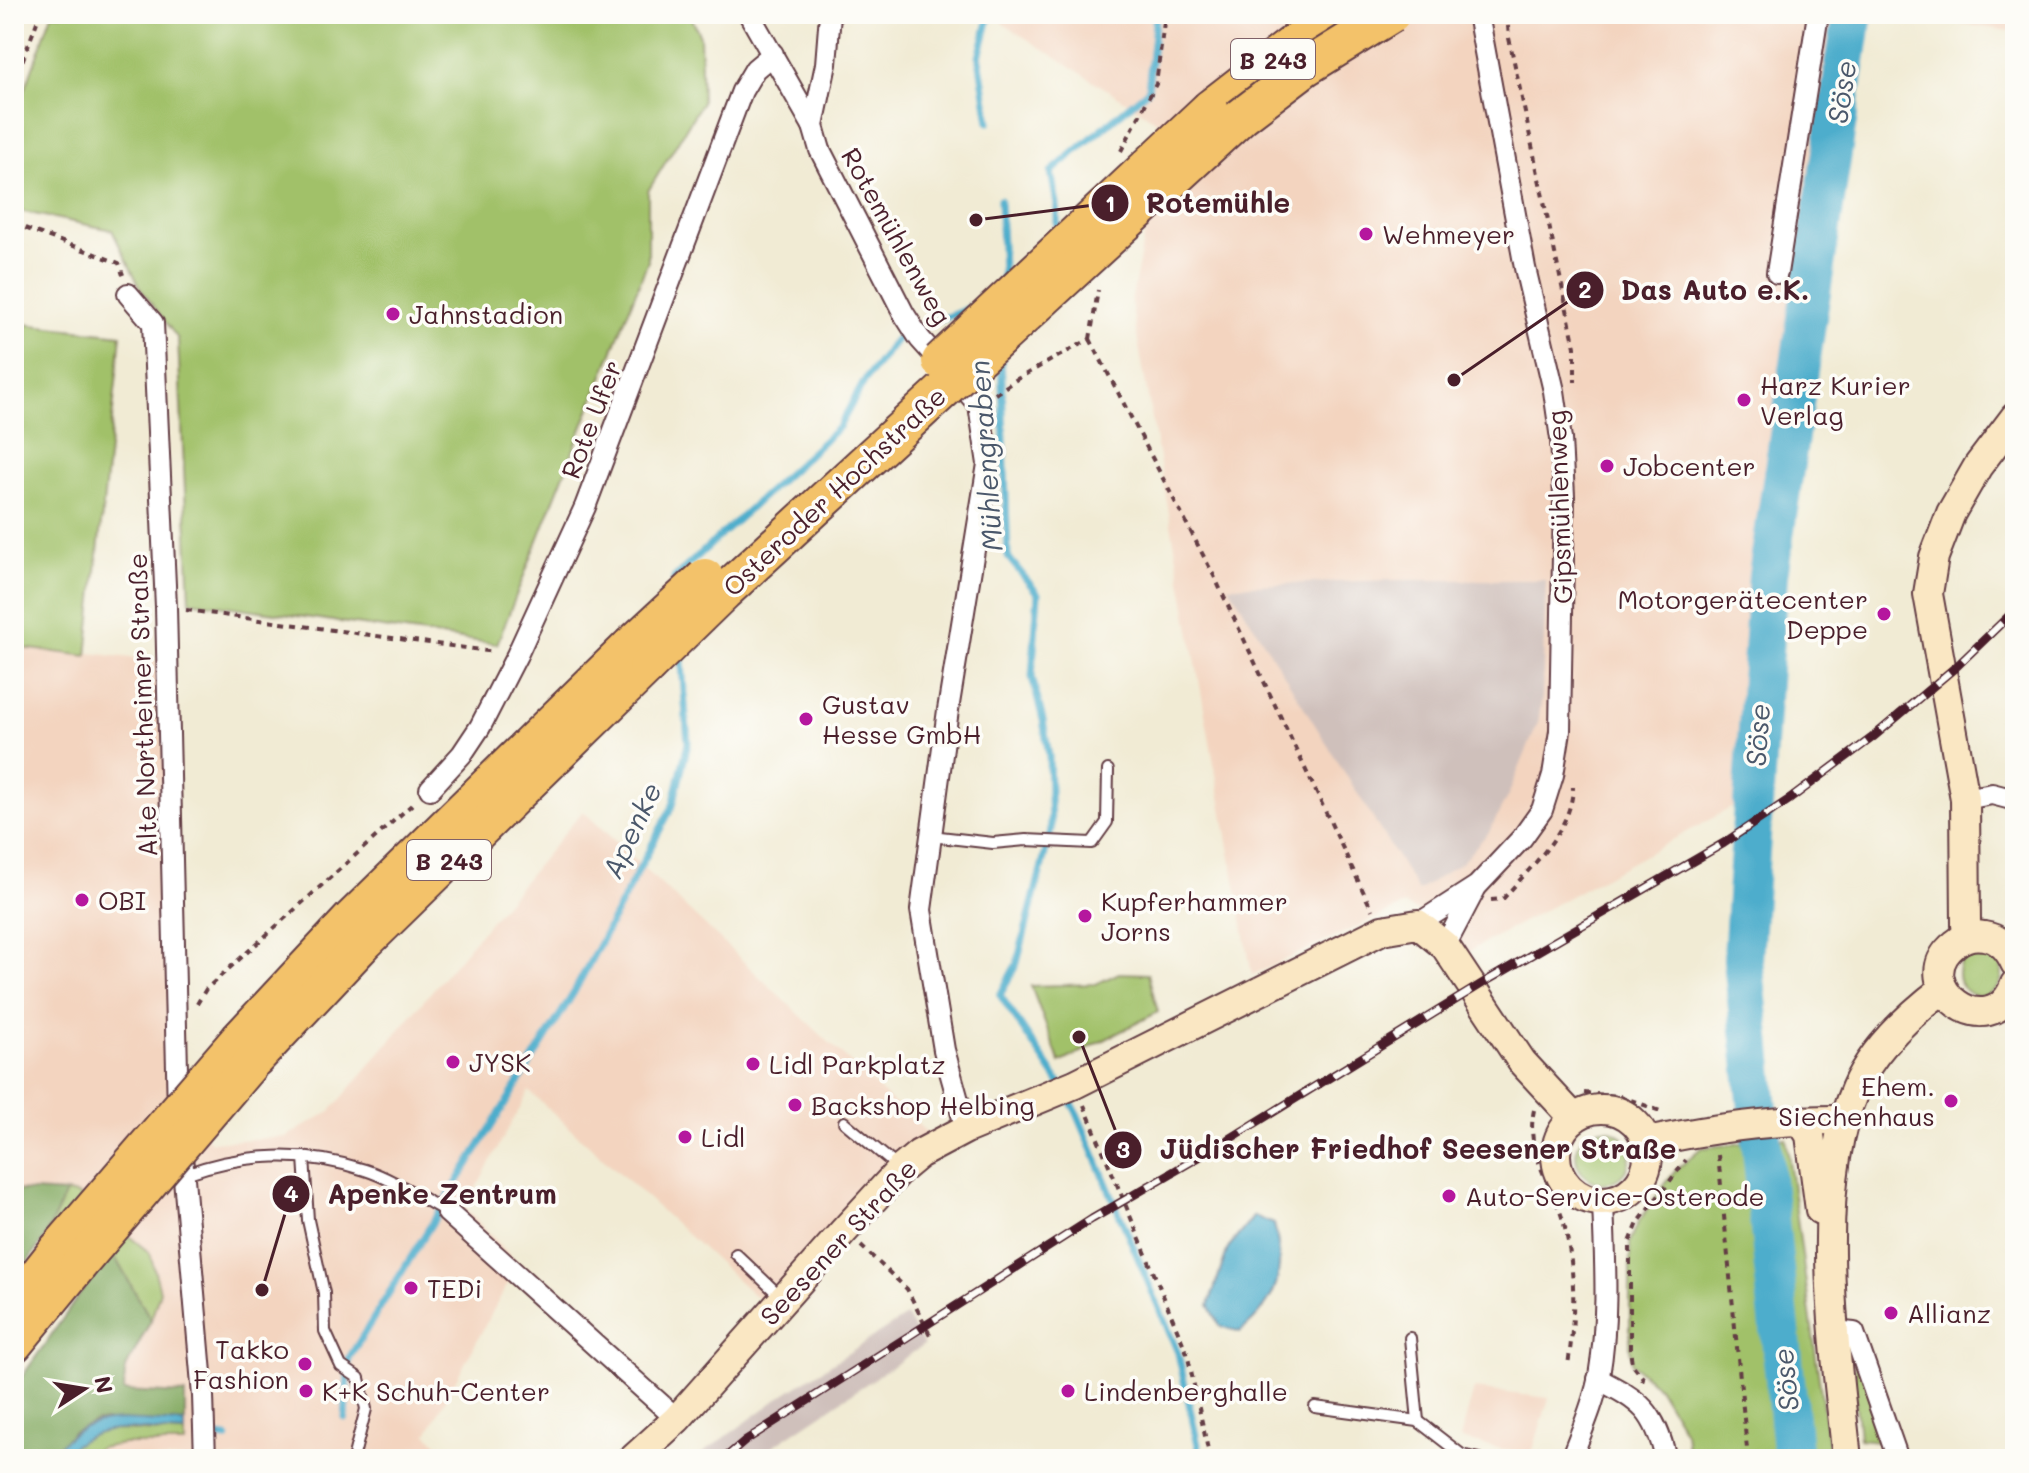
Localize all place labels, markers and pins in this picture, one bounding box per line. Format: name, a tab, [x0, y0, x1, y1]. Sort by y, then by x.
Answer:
callout: Rotemühle	[1090, 177, 1307, 229]
place label: Wehmeyer	[1382, 217, 1515, 251]
marker: Wehmeyer	[1357, 225, 1375, 243]
callout: Das Auto e.K.	[1565, 264, 1826, 316]
place label: Jahnstadion	[409, 297, 563, 331]
marker: Jahnstadion	[384, 305, 402, 323]
place label: Harz Kurier Verlag	[1760, 368, 1911, 432]
marker: Harz Kurier Verlag	[1735, 391, 1753, 409]
place label: Jobcenter	[1623, 449, 1756, 483]
marker: Jobcenter	[1598, 457, 1616, 475]
place label: Motorgerätecenter Deppe	[1618, 582, 1868, 646]
marker: Motorgerätecenter Deppe	[1875, 605, 1893, 623]
place label: Gustav Hesse GmbH	[822, 687, 981, 751]
marker: Gustav Hesse GmbH	[797, 710, 815, 728]
place label: OBI	[98, 883, 146, 917]
place label: Kupferhammer Jorns	[1101, 884, 1288, 948]
marker: OBI	[73, 891, 91, 909]
marker: Kupferhammer Jorns	[1076, 907, 1094, 925]
place label: JYSK	[469, 1045, 531, 1079]
place label: Lidl Parkplatz	[769, 1047, 946, 1081]
marker: JYSK	[444, 1053, 462, 1071]
marker: Lidl Parkplatz	[744, 1055, 762, 1073]
place label: Ehem. Siechenhaus	[1778, 1069, 1935, 1133]
place label: Backshop Helbing	[811, 1088, 1035, 1122]
marker: Ehem. Siechenhaus	[1942, 1092, 1960, 1110]
marker: Backshop Helbing	[786, 1096, 804, 1114]
place label: Lidl	[701, 1120, 746, 1154]
callout: Jüdischer Friedhof Seesener Straße	[1103, 1124, 1692, 1176]
marker: Lidl	[676, 1128, 694, 1146]
callout: Apenke Zentrum	[271, 1168, 573, 1220]
place label: Auto-Service-Osterode	[1465, 1179, 1765, 1213]
marker: Auto-Service-Osterode	[1440, 1187, 1458, 1205]
place label: TEDi	[427, 1271, 482, 1305]
marker: TEDi	[402, 1279, 420, 1297]
place label: Allianz	[1907, 1296, 1991, 1330]
marker: Allianz	[1882, 1304, 1900, 1322]
place label: Takko Fashion	[193, 1332, 289, 1396]
marker: Takko Fashion	[296, 1355, 314, 1373]
place label: K+K Schuh-Center	[322, 1374, 550, 1408]
place label: Lindenberghalle	[1084, 1374, 1288, 1408]
marker: K+K Schuh-Center	[297, 1382, 315, 1400]
marker: Lindenberghalle	[1059, 1382, 1077, 1400]

